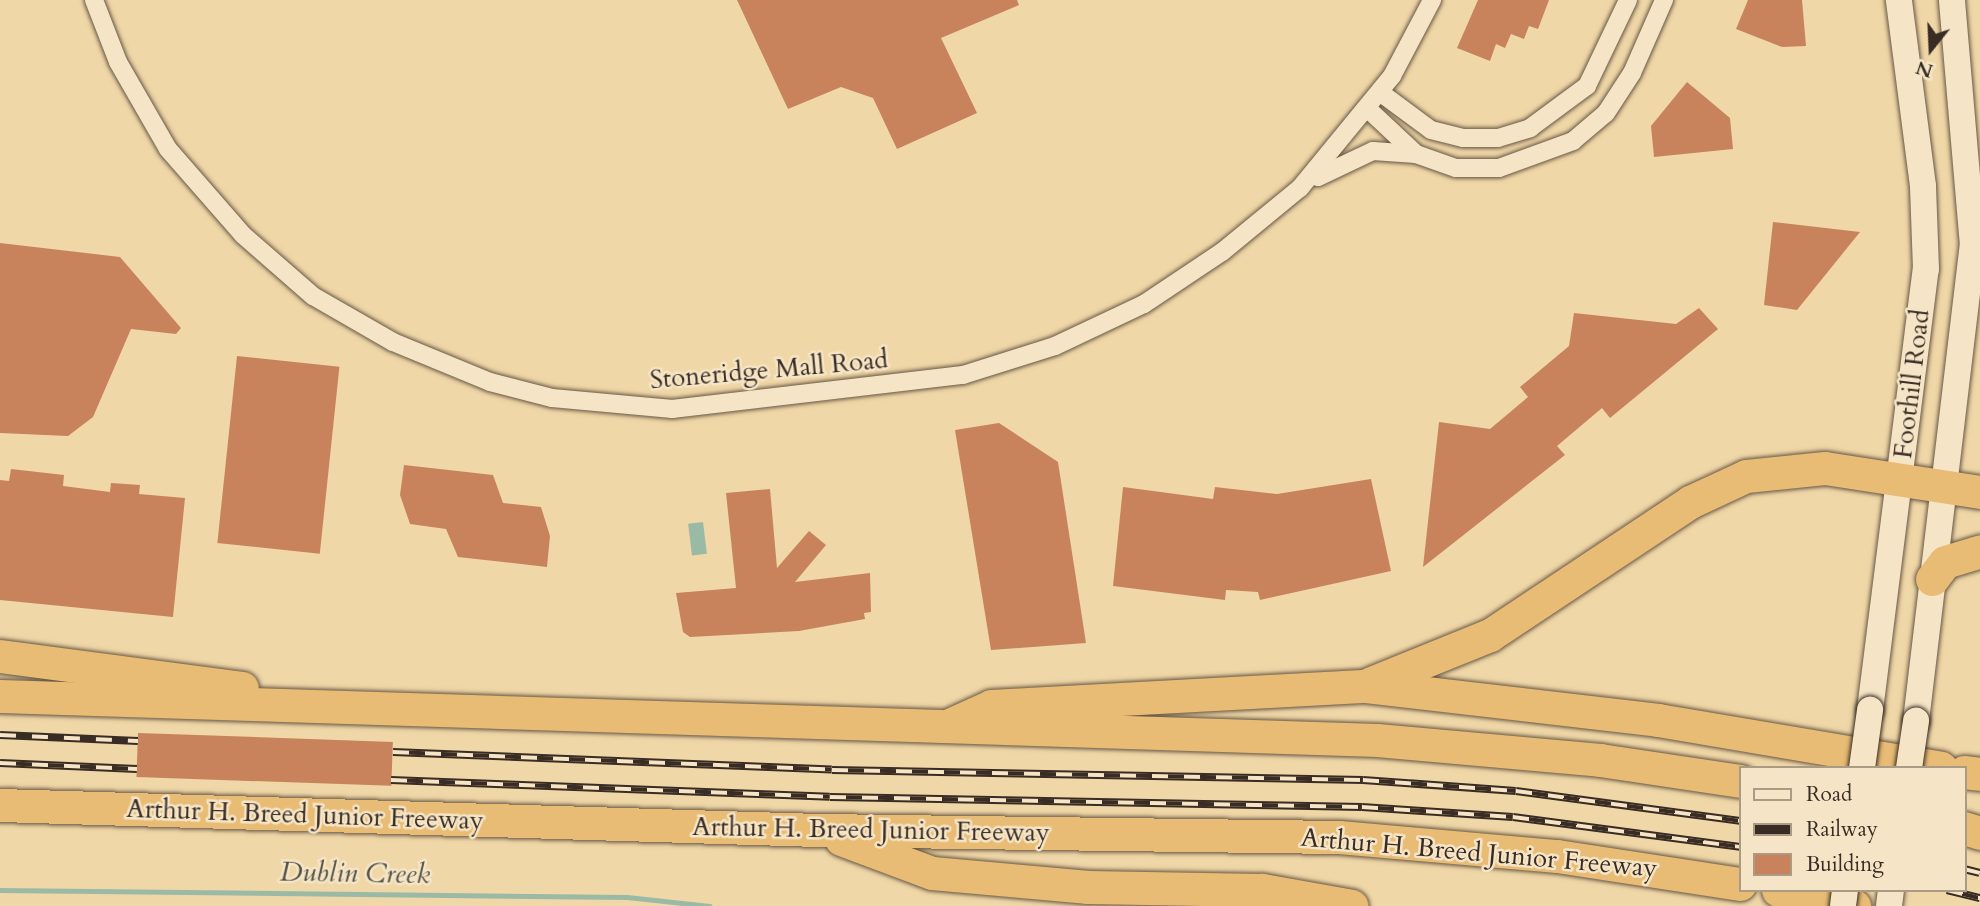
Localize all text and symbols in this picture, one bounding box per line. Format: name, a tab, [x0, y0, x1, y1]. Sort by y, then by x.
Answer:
north arrow	[1896, 14, 1966, 84]
text: N	[1913, 54, 1936, 84]
street label: Foothill Road	[1887, 308, 1937, 460]
street label: Stoneridge Mall Road	[649, 344, 889, 396]
legend	[1738, 766, 1966, 892]
text: Road	[1806, 780, 1852, 809]
street label: Arthur H. Breed Junior Freeway	[126, 793, 484, 837]
street label: Arthur H. Breed Junior Freeway	[692, 811, 1050, 849]
text: Railway	[1806, 815, 1878, 844]
street label: Arthur H. Breed Junior Freeway	[1300, 822, 1658, 884]
text: Building	[1806, 850, 1884, 879]
water label: Dublin Creek	[280, 855, 430, 891]

